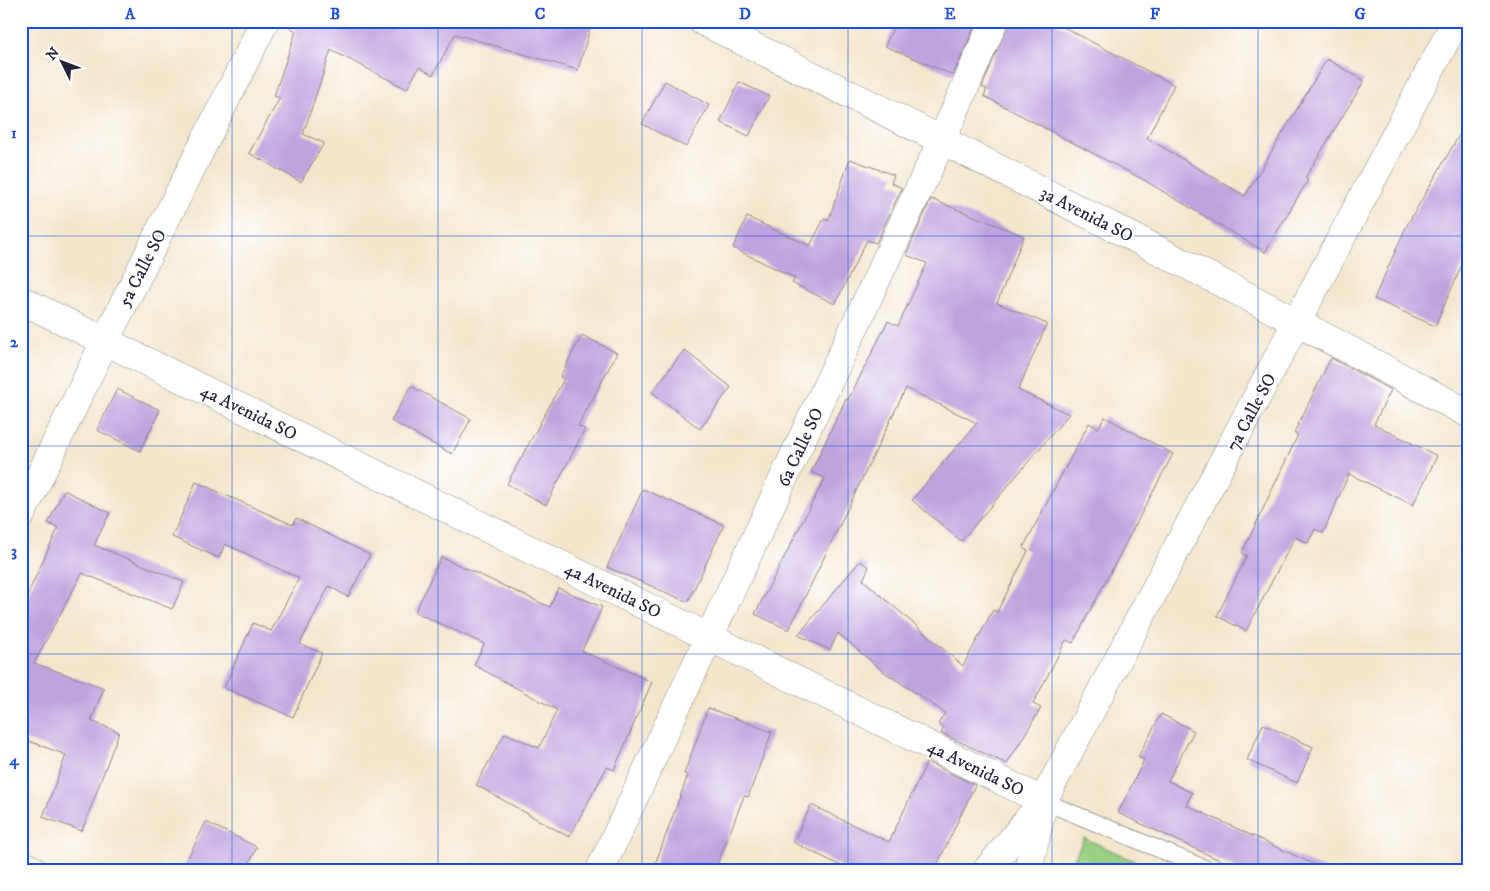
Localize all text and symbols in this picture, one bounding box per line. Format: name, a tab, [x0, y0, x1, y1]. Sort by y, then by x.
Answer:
text: A	[124, 4, 136, 24]
text: B	[330, 4, 340, 24]
text: C	[535, 4, 545, 24]
text: D	[739, 4, 751, 24]
text: E	[944, 4, 956, 24]
text: F	[1150, 4, 1160, 24]
text: G	[1354, 4, 1366, 24]
north arrow	[38, 38, 88, 88]
text: N	[43, 43, 64, 64]
text: 1	[11, 123, 17, 143]
street label: 3a Avenida SO	[1036, 182, 1137, 248]
street label: 5a Calle SO	[114, 226, 172, 311]
text: 2	[10, 332, 19, 352]
street label: 7a Calle SO	[1222, 370, 1282, 455]
street label: 4a Avenida SO	[197, 380, 301, 446]
street label: 6a Calle SO	[773, 404, 829, 490]
text: 3	[11, 541, 17, 561]
street label: 4a Avenida SO	[561, 558, 665, 624]
street label: 4a Avenida SO	[924, 736, 1028, 802]
text: 4	[8, 750, 19, 770]

